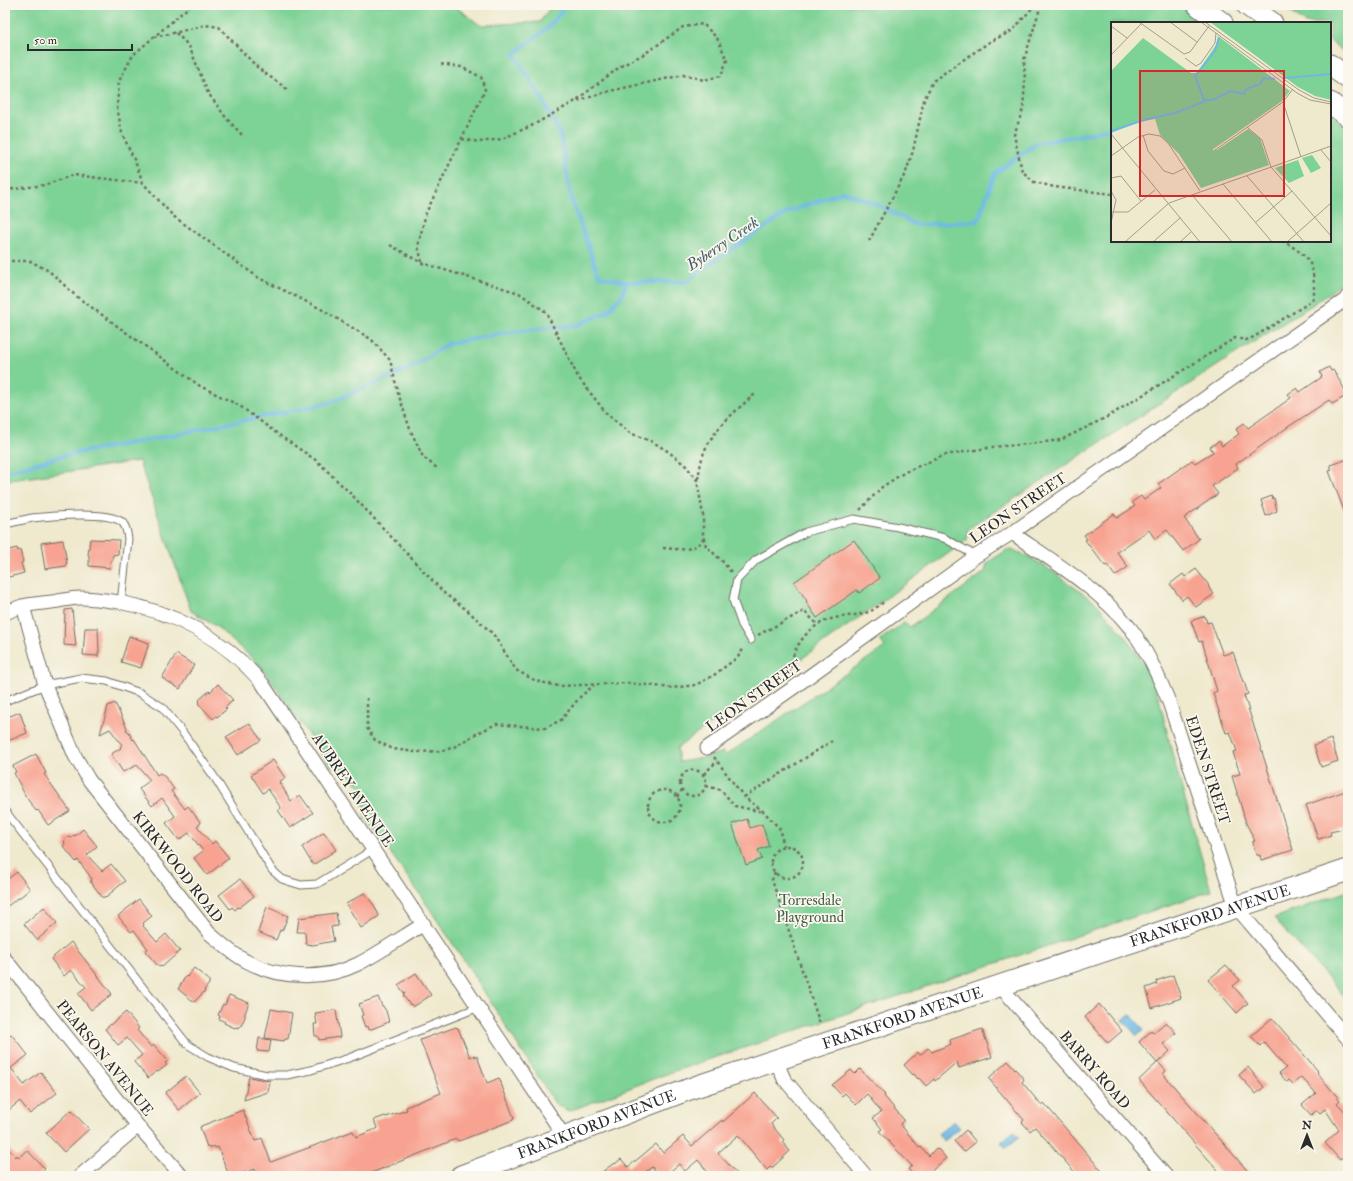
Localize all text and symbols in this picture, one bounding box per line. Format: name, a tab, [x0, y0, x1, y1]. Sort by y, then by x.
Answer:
inset map	[1111, 22, 1331, 242]
scale bar	[28, 26, 132, 52]
text: 50 m	[34, 33, 58, 48]
water label: Byberry Creek	[682, 212, 763, 276]
street label: LEON STREET	[966, 469, 1071, 548]
street label: LEON STREET	[702, 656, 806, 737]
street label: EDEN STREET	[1181, 713, 1234, 827]
street label: AUBREY AVENUE	[307, 729, 398, 851]
street label: KIRKWOOD ROAD	[128, 808, 227, 927]
street label: FRANKFORD AVENUE	[1127, 881, 1293, 952]
park label: Torresdale Playground	[776, 891, 845, 927]
street label: FRANKFORD AVENUE	[820, 983, 986, 1054]
street label: PEARSON AVENUE	[52, 997, 157, 1120]
street label: BARRY ROAD	[1055, 1027, 1134, 1114]
street label: FRANKFORD AVENUE	[515, 1086, 679, 1164]
north arrow	[1287, 1115, 1327, 1155]
text: N	[1301, 1119, 1313, 1132]

